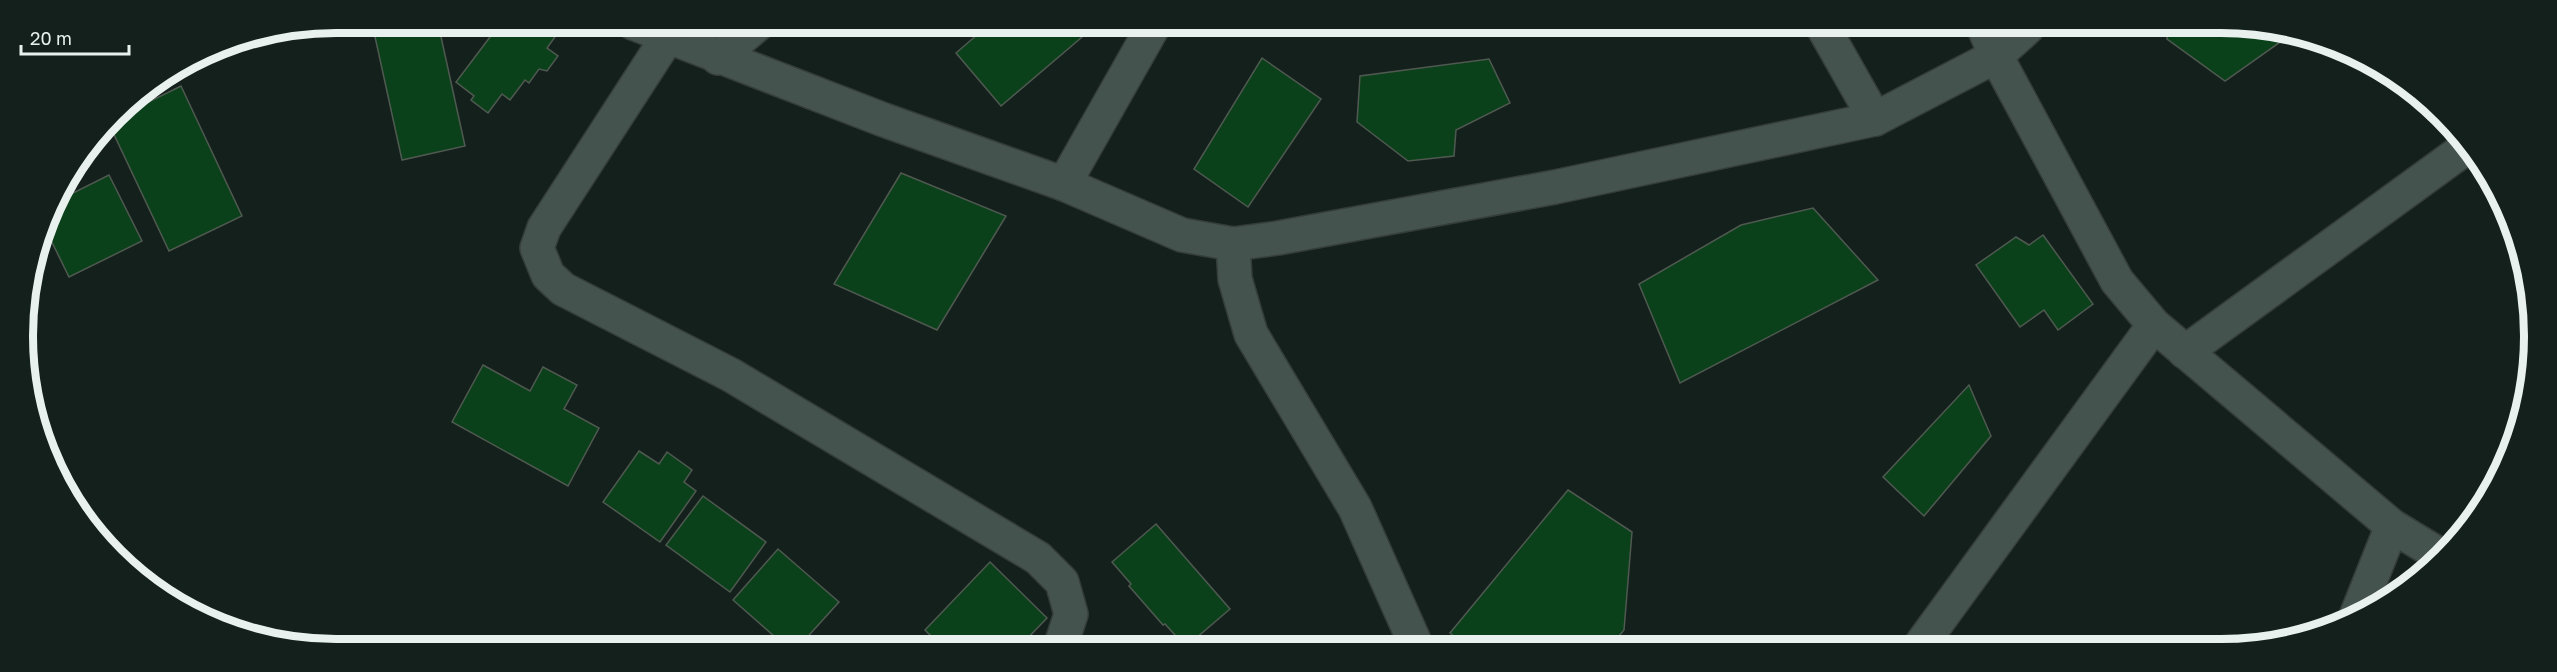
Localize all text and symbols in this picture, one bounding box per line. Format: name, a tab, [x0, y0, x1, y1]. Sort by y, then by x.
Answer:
scale bar	[21, 18, 129, 56]
text: 20 m	[30, 27, 72, 49]

